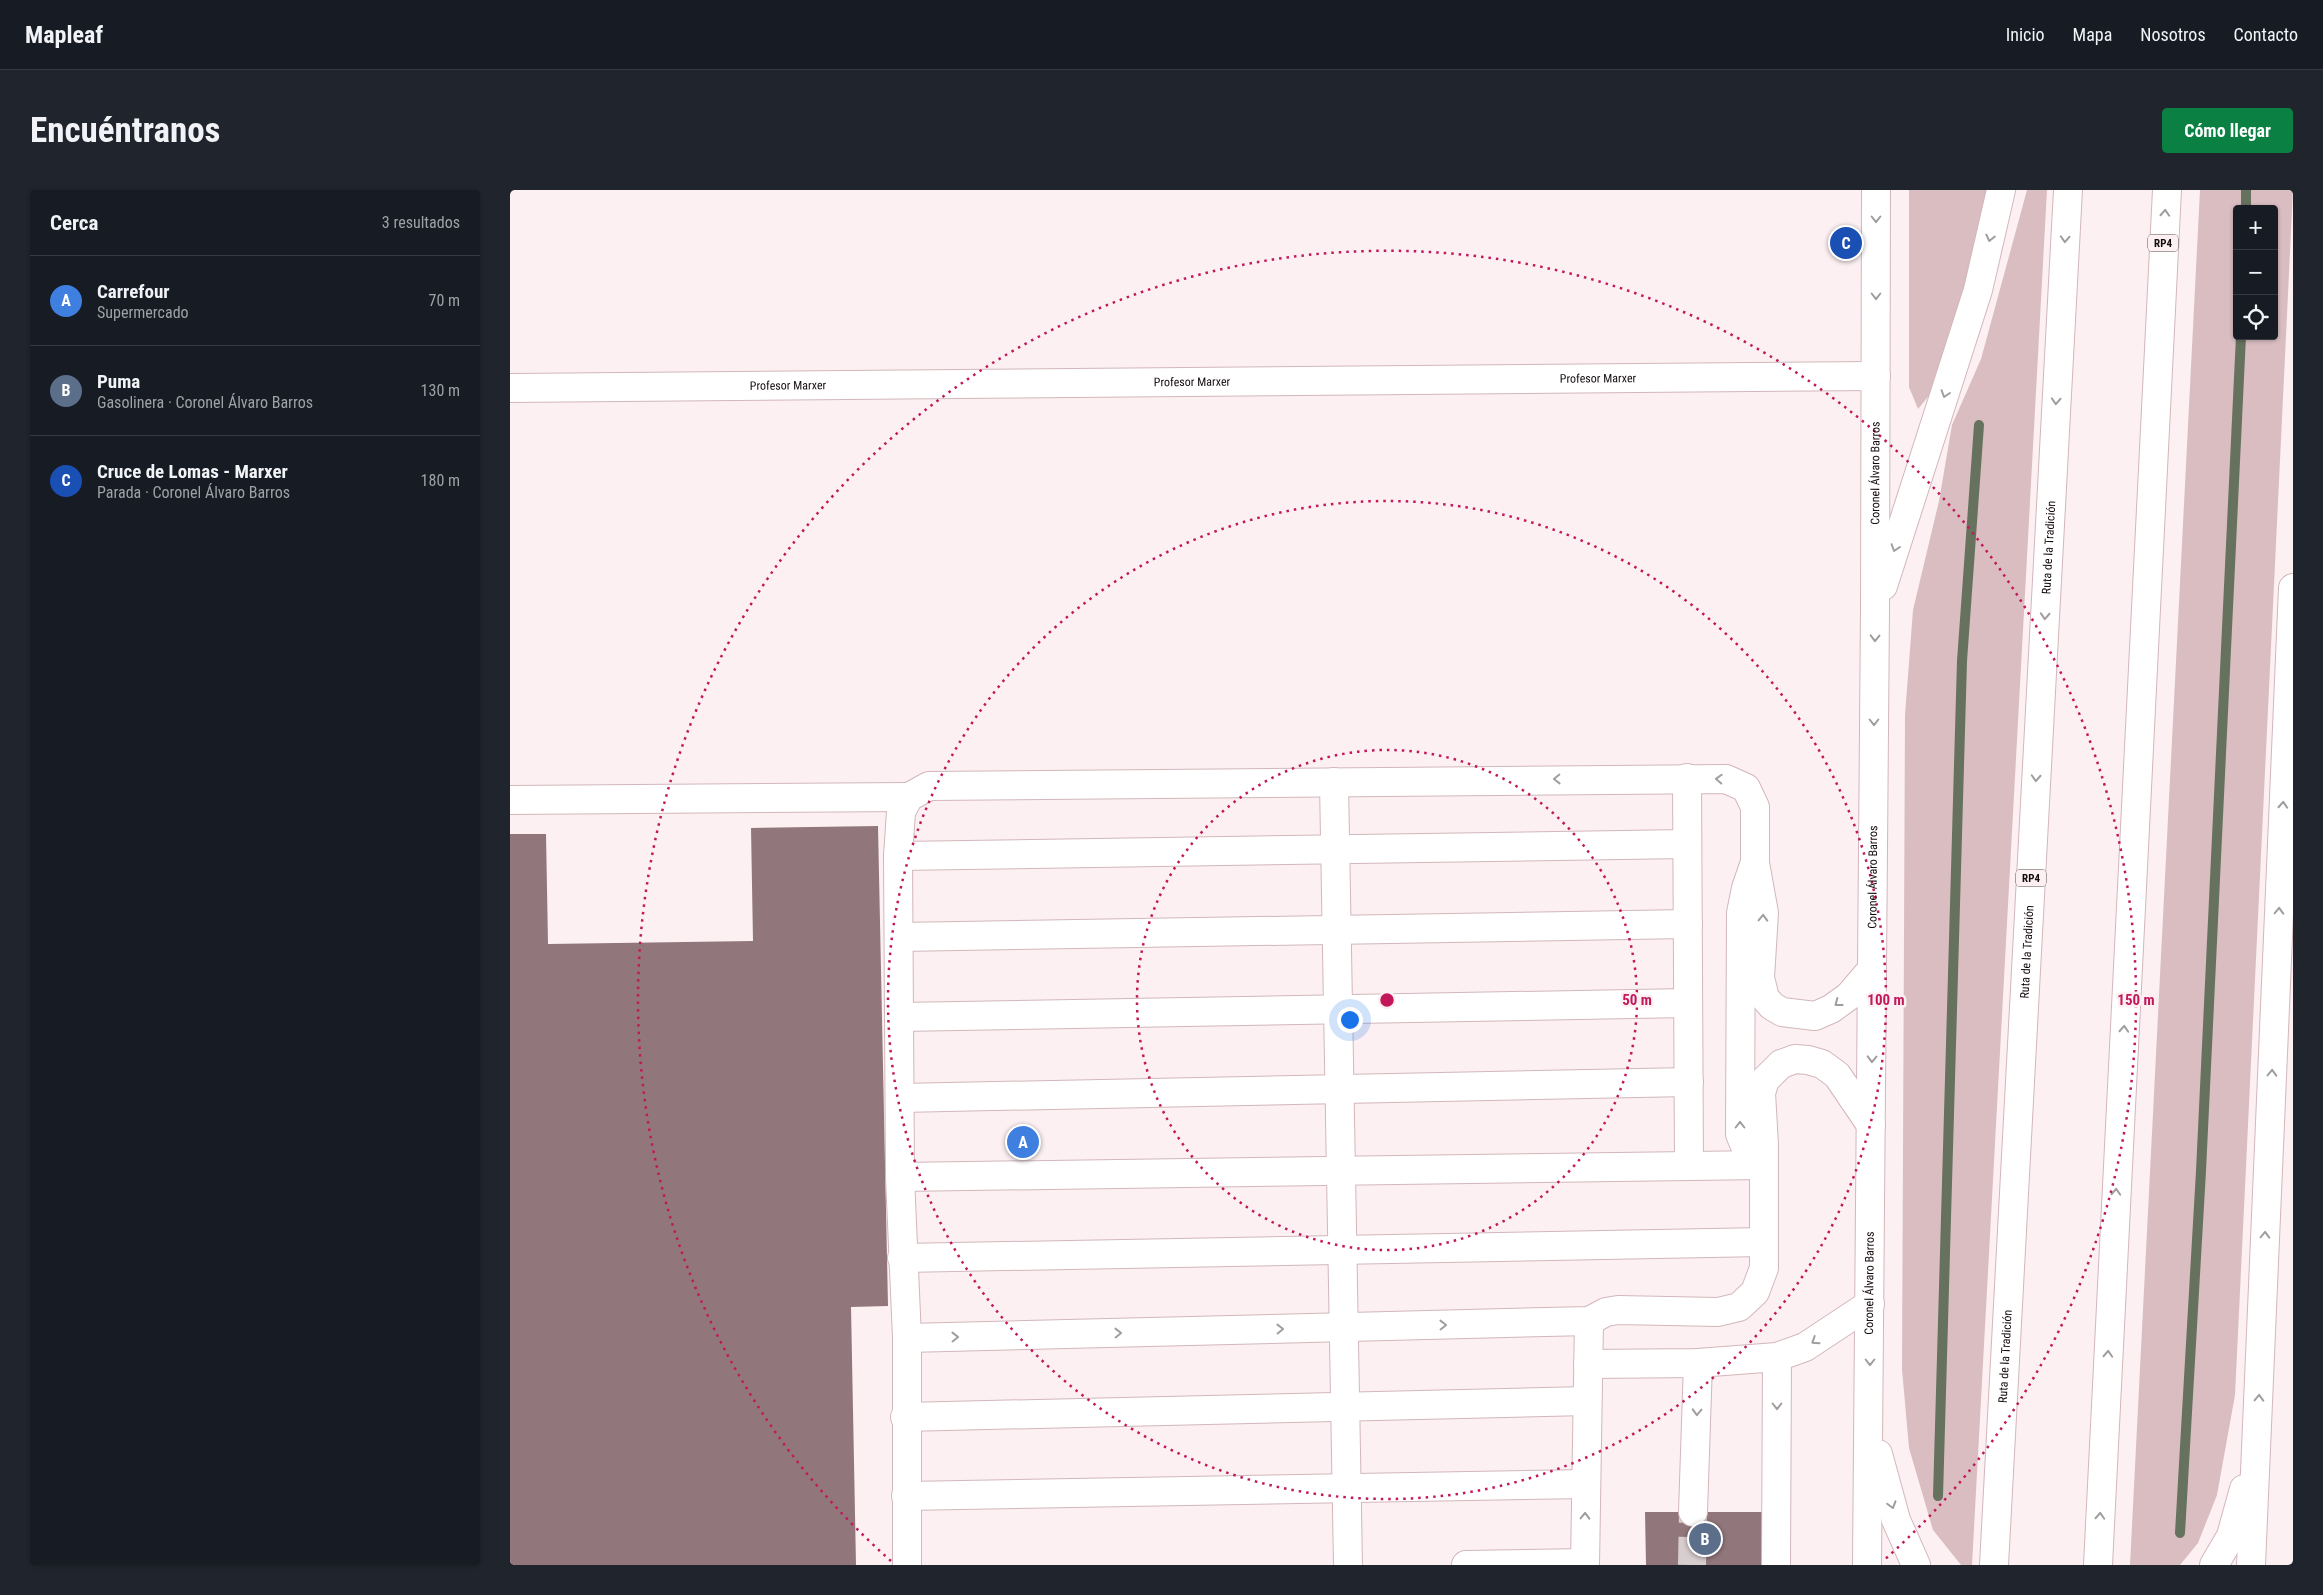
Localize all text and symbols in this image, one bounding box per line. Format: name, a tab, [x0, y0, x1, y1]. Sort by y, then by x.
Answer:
text: Mapleaf	[25, 21, 103, 49]
text: Inicio	[2006, 24, 2045, 45]
text: Mapa	[2073, 24, 2112, 45]
text: Nosotros	[2140, 24, 2206, 45]
text: Contacto	[2234, 24, 2298, 45]
button: Cómo llegar	[2162, 108, 2293, 153]
text: Encuéntranos	[30, 110, 221, 151]
map controls	[2233, 205, 2278, 340]
button: +	[2233, 205, 2278, 250]
one-way arrow	[2160, 209, 2171, 217]
text: Cerca	[50, 211, 98, 235]
text: 3 resultados	[382, 213, 460, 232]
one-way arrow	[1871, 215, 1881, 223]
pin: C	[1830, 224, 1862, 262]
one-way arrow	[1985, 233, 1996, 242]
road number: RP4	[2148, 234, 2178, 252]
one-way arrow	[2059, 235, 2070, 243]
button: −	[2233, 250, 2278, 295]
text: Carrefour	[97, 280, 170, 303]
text: A	[61, 291, 71, 310]
text: 70 m	[428, 291, 460, 310]
one-way arrow	[1871, 292, 1881, 300]
button: locate	[2233, 295, 2278, 340]
text: Supermercado	[97, 303, 189, 322]
text: Puma	[97, 370, 140, 393]
street label: Profesor Marxer	[1560, 371, 1637, 386]
street label: Profesor Marxer	[1154, 375, 1231, 389]
street label: Profesor Marxer	[750, 378, 827, 393]
text: B	[62, 381, 70, 400]
text: 130 m	[421, 381, 460, 400]
one-way arrow	[1941, 389, 1951, 397]
text: Gasolinera · Coronel Álvaro Barros	[97, 393, 313, 412]
one-way arrow	[2051, 397, 2062, 405]
street label: Coronel Álvaro Barros	[1867, 421, 1882, 525]
text: Cruce de Lomas - Marxer	[97, 460, 288, 483]
text: C	[61, 471, 71, 490]
text: 180 m	[421, 471, 460, 490]
text: Parada · Coronel Álvaro Barros	[97, 483, 290, 502]
street label: Ruta de la Tradición	[2039, 500, 2058, 595]
one-way arrow	[1891, 544, 1901, 552]
one-way arrow	[2039, 612, 2050, 620]
one-way arrow	[1870, 634, 1880, 642]
one-way arrow	[1869, 718, 1880, 726]
one-way arrow	[1715, 773, 1723, 784]
one-way arrow	[1553, 774, 1560, 784]
one-way arrow	[2030, 774, 2041, 782]
one-way arrow	[2278, 800, 2289, 808]
street label: Coronel Álvaro Barros	[1865, 825, 1880, 929]
road number: RP4	[2016, 870, 2046, 886]
street label: Ruta de la Tradición	[2017, 905, 2037, 999]
one-way arrow	[2273, 906, 2284, 914]
one-way arrow	[1758, 914, 1769, 922]
centre of rings	[1378, 991, 1396, 1009]
text: 50 m	[1622, 991, 1652, 1009]
text: 100 m	[1867, 991, 1905, 1009]
text: 150 m	[2117, 991, 2155, 1009]
one-way arrow	[1835, 998, 1844, 1006]
your location	[1337, 1007, 1363, 1033]
one-way arrow	[2119, 1025, 2130, 1033]
one-way arrow	[1867, 1056, 1877, 1064]
one-way arrow	[2267, 1069, 2277, 1076]
one-way arrow	[1735, 1121, 1745, 1128]
pin: A	[1007, 1123, 1039, 1161]
one-way arrow	[2111, 1187, 2121, 1195]
street label: Coronel Álvaro Barros	[1861, 1231, 1877, 1335]
one-way arrow	[2260, 1231, 2271, 1239]
street label: Ruta de la Tradición	[1996, 1309, 2015, 1403]
one-way arrow	[1439, 1320, 1447, 1330]
one-way arrow	[1276, 1324, 1284, 1334]
one-way arrow	[1114, 1328, 1122, 1338]
one-way arrow	[952, 1332, 959, 1342]
one-way arrow	[1811, 1335, 1820, 1344]
one-way arrow	[2103, 1350, 2113, 1358]
one-way arrow	[1865, 1358, 1875, 1366]
one-way arrow	[2253, 1394, 2264, 1402]
one-way arrow	[1772, 1402, 1782, 1410]
one-way arrow	[1691, 1408, 1702, 1416]
one-way arrow	[1886, 1500, 1896, 1508]
one-way arrow	[1580, 1512, 1591, 1520]
one-way arrow	[2095, 1512, 2105, 1520]
pin: B	[1689, 1520, 1721, 1558]

